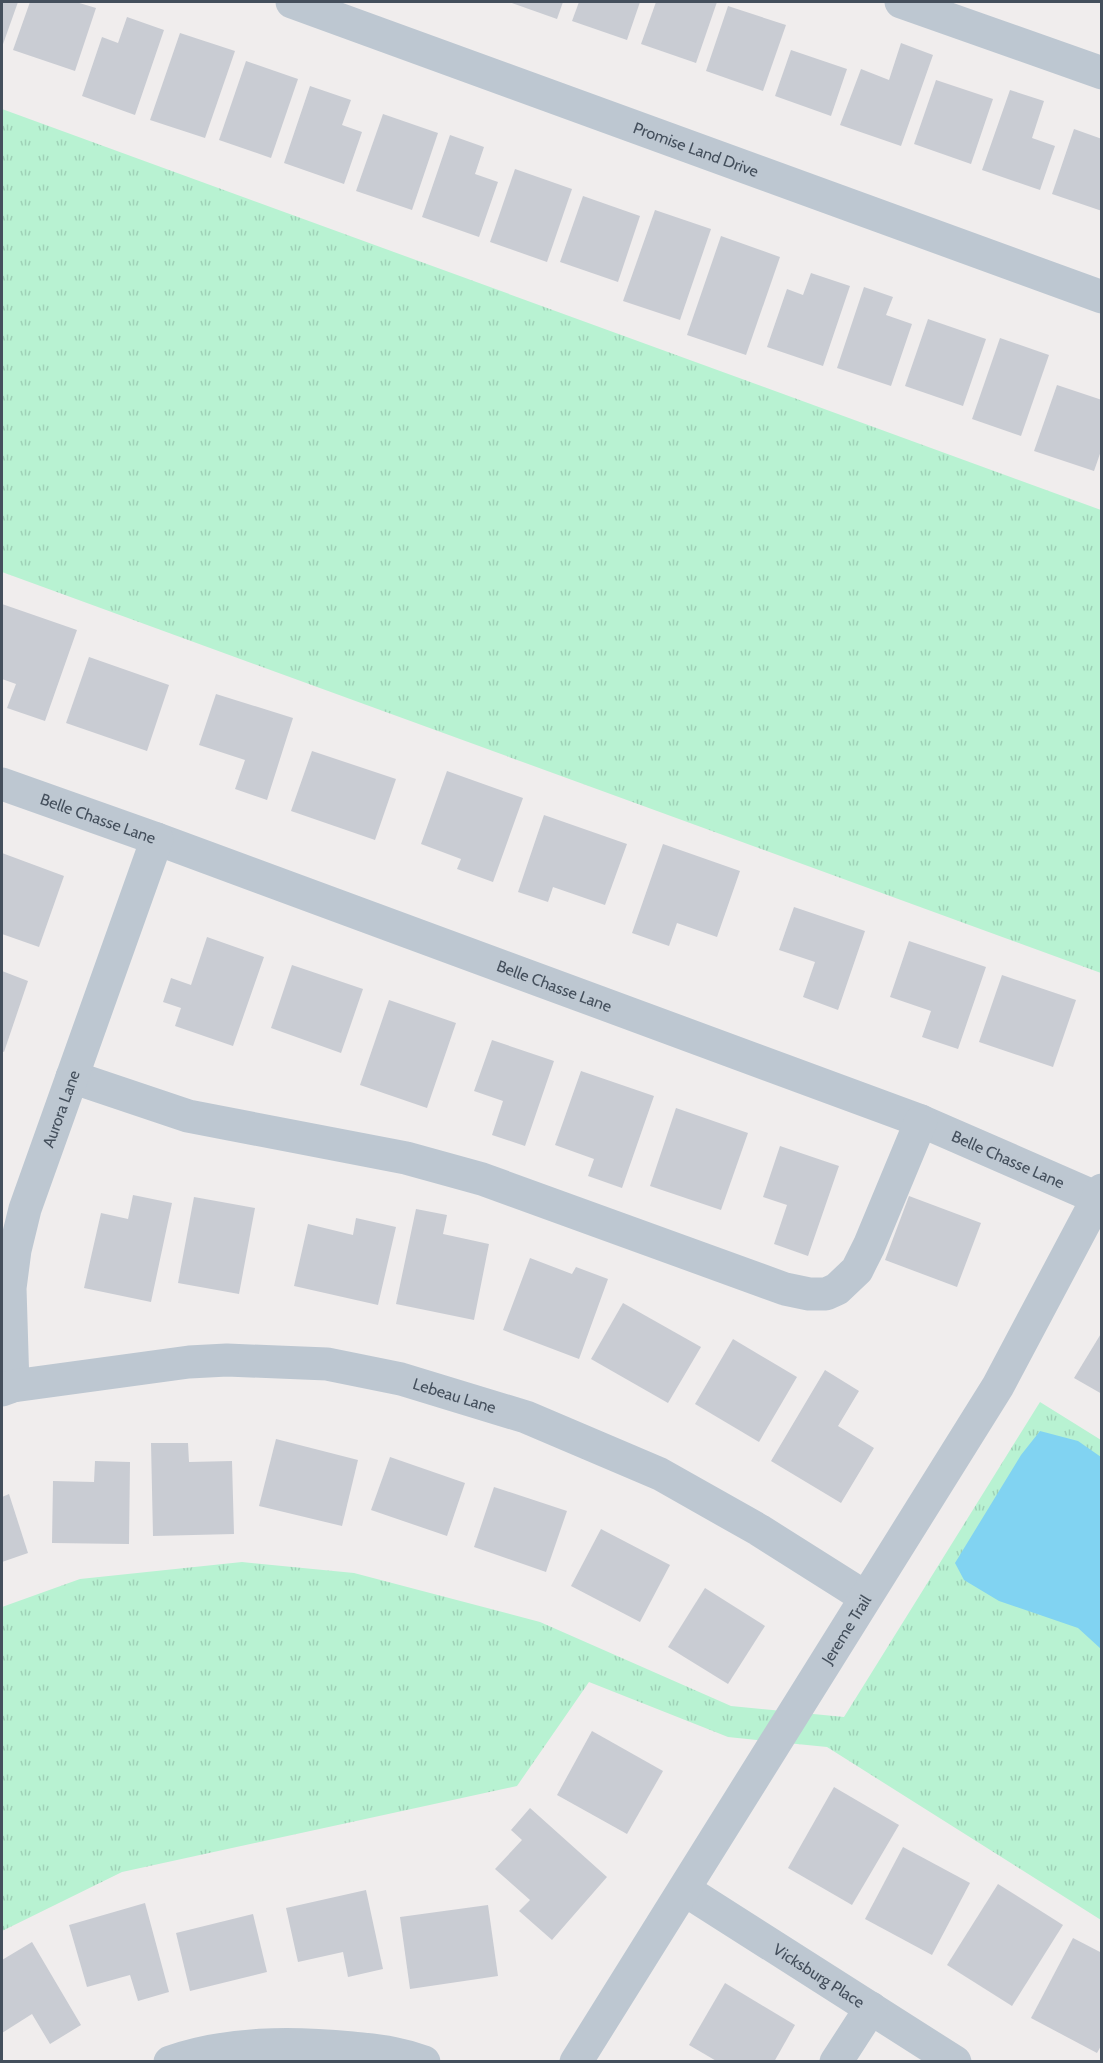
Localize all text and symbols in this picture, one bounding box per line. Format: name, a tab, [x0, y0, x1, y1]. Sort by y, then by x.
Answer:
street label: Promise Land Drive	[631, 118, 761, 181]
street label: Belle Chasse Lane	[38, 789, 158, 848]
street label: Belle Chasse Lane	[494, 956, 614, 1016]
street label: Aurora Lane	[39, 1068, 84, 1150]
street label: Belle Chasse Lane	[949, 1127, 1067, 1192]
street label: Lebeau Lane	[411, 1374, 498, 1417]
street label: Jereme Trail	[817, 1591, 875, 1669]
street label: Vicksburg Place	[770, 1940, 868, 2012]

